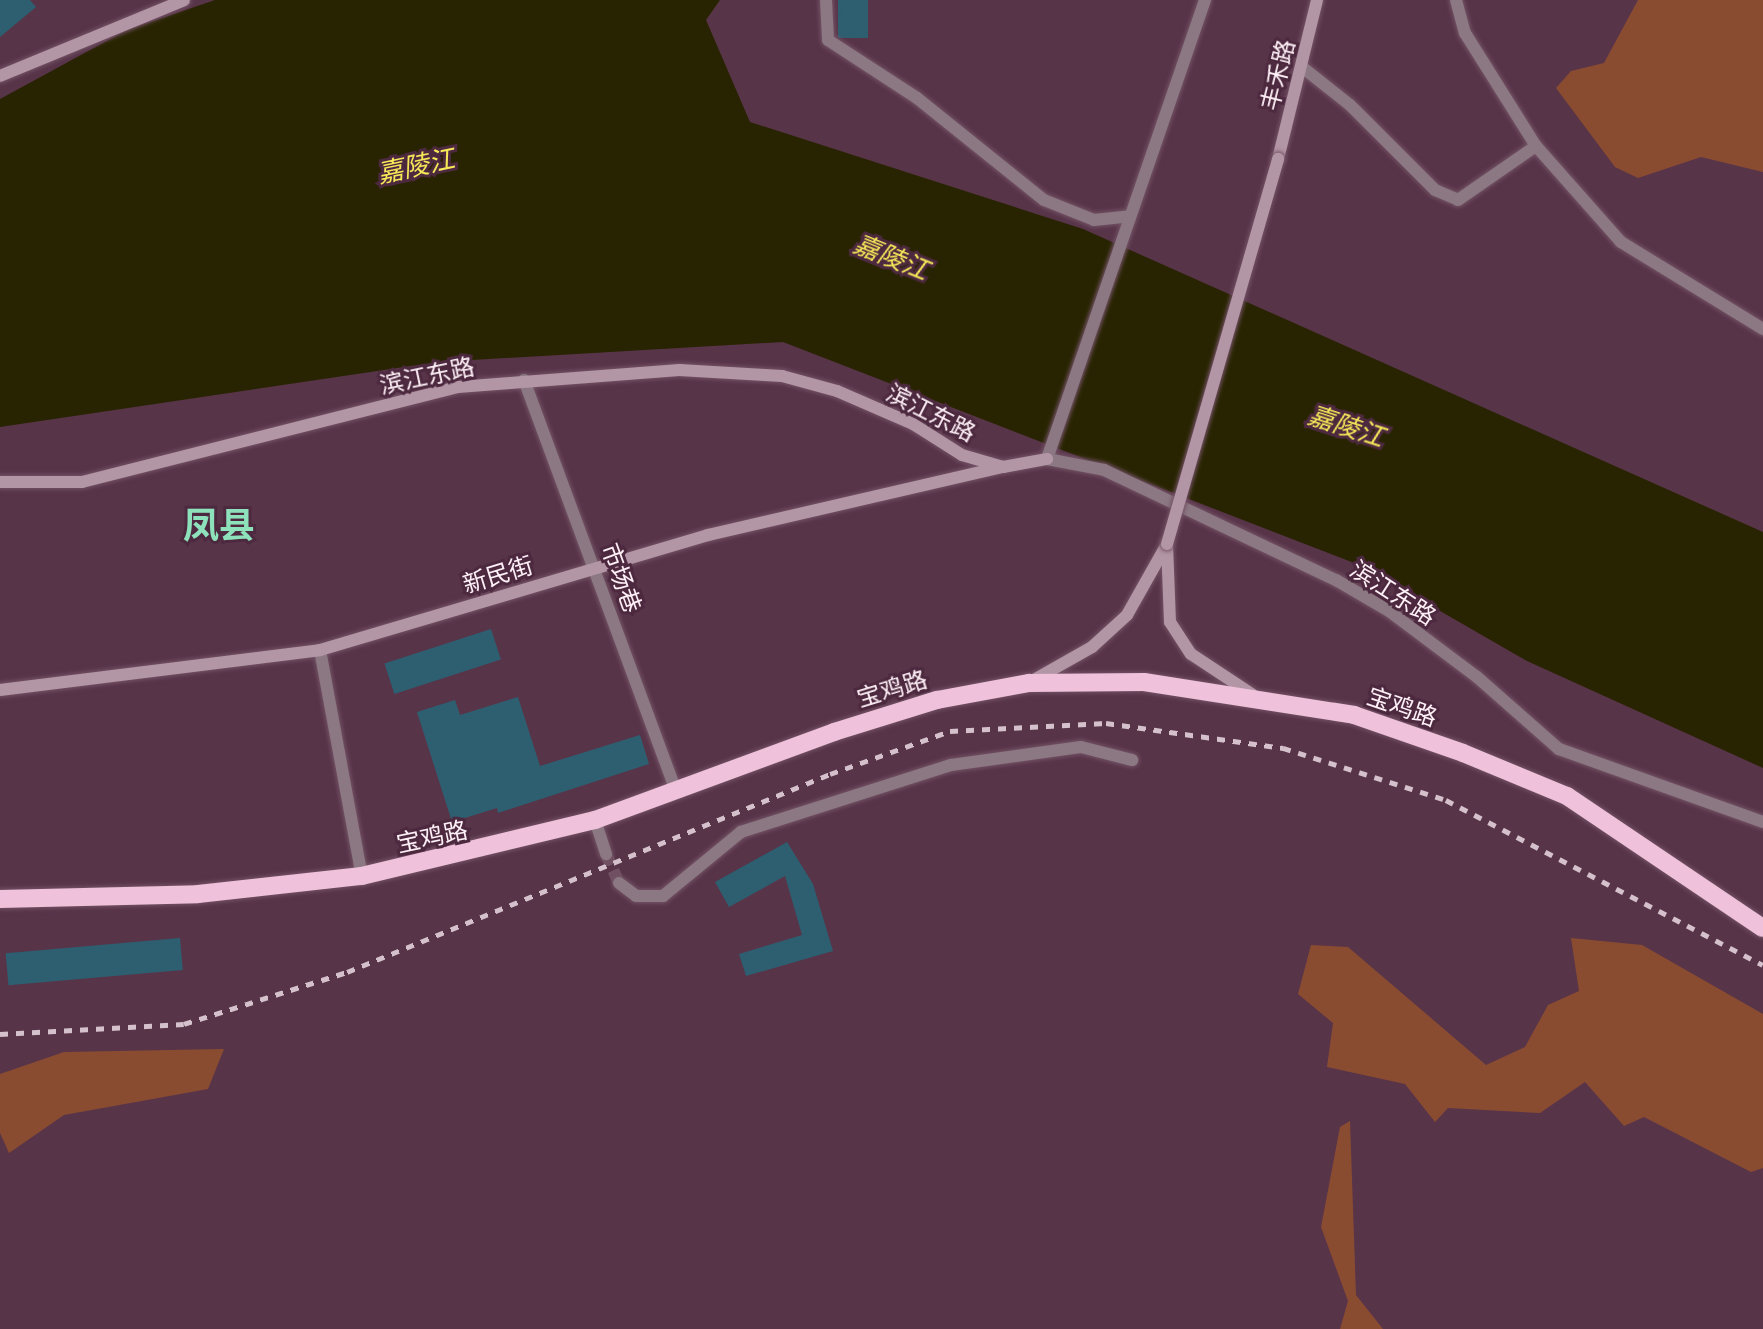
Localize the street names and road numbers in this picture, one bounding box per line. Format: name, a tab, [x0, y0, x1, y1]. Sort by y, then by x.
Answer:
street label: 丰禾路	[1255, 37, 1301, 113]
street label: 滨江东路	[377, 352, 477, 400]
street label: 滨江东路	[882, 378, 980, 448]
street label: 市场巷	[595, 539, 647, 617]
street label: 新民街	[459, 551, 537, 599]
street label: 滨江东路	[1345, 555, 1441, 631]
street label: 宝鸡路	[853, 665, 931, 713]
street label: 宝鸡路	[1363, 682, 1441, 732]
street label: 宝鸡路	[394, 815, 470, 859]

